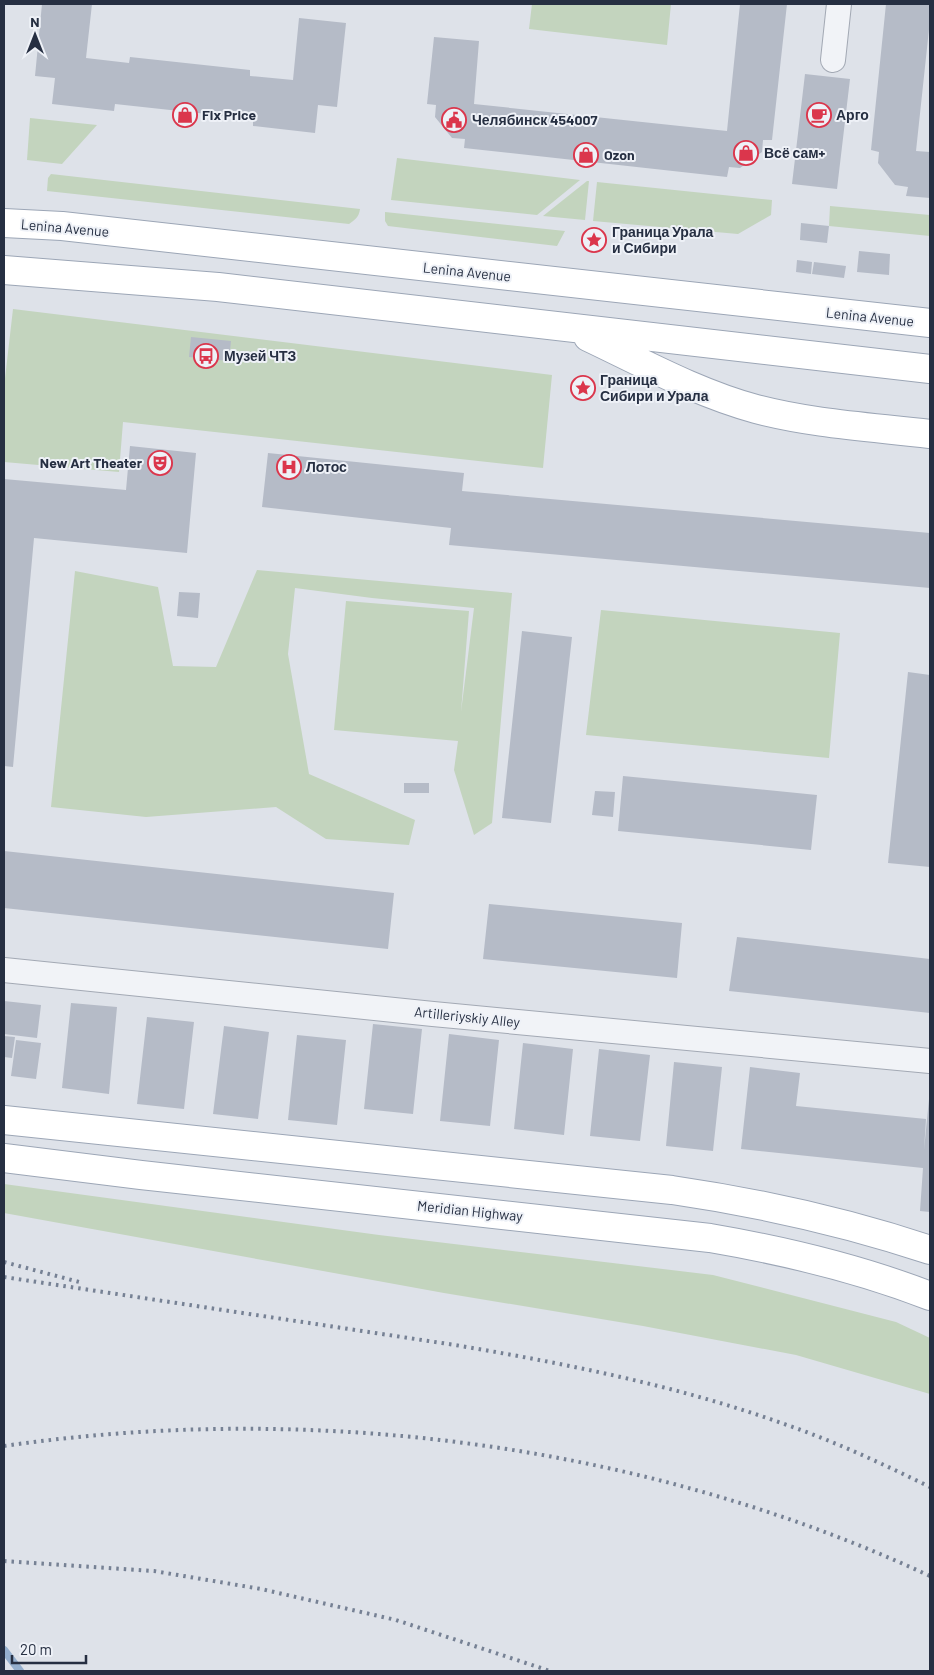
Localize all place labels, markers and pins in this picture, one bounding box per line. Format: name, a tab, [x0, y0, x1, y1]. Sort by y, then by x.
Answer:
shop icon: Fix Price	[172, 102, 198, 128]
cafe icon: Арго	[806, 102, 832, 128]
place label: Fix Price	[202, 106, 256, 123]
place label: Арго	[836, 106, 869, 123]
public building icon: Челябинск 454007	[441, 107, 467, 133]
place label: Челябинск 454007	[472, 111, 597, 128]
shop icon: Всё сам+	[733, 140, 759, 166]
shop icon: Ozon	[573, 142, 599, 168]
place label: Всё сам+	[764, 144, 826, 161]
place label: Ozon	[604, 146, 635, 163]
place label: Граница Урала и Сибири	[612, 223, 714, 256]
place icon: Граница Урала и Сибири	[581, 227, 607, 253]
bus stop icon: Музей ЧТЗ	[193, 343, 219, 369]
place label: Музей ЧТЗ	[224, 347, 297, 364]
place label: Граница Сибири и Урала	[600, 371, 709, 404]
place icon: Граница Сибири и Урала	[570, 375, 596, 401]
theatre icon: New Art Theater	[147, 450, 173, 476]
place label: New Art Theater	[40, 454, 143, 471]
hospital icon: Лотос	[276, 454, 302, 480]
place label: Лотос	[306, 458, 347, 475]

